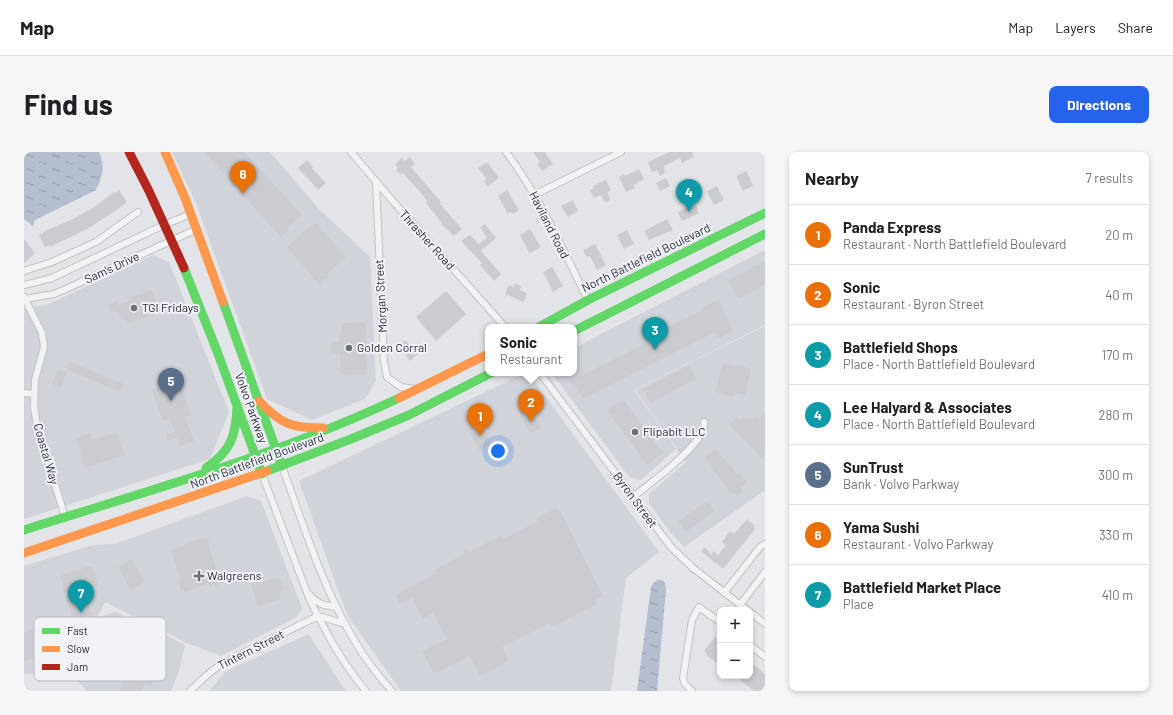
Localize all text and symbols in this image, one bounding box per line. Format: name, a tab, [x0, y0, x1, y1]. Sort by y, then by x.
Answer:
text: Map	[20, 16, 54, 39]
text: Map	[1008, 19, 1033, 36]
text: Layers	[1055, 19, 1096, 36]
text: Share	[1118, 19, 1153, 36]
button: Directions	[1049, 86, 1149, 123]
text: Find us	[24, 87, 113, 121]
pin: 6	[230, 161, 256, 194]
text: Nearby	[805, 168, 859, 188]
text: 7 results	[1086, 170, 1133, 186]
pin: 4	[676, 179, 702, 212]
street label: Haviland Road	[527, 189, 573, 260]
street label: Thrasher Road	[397, 207, 458, 272]
text: Panda Express	[843, 218, 941, 236]
street label: North Battlefield Boulevard	[579, 220, 712, 294]
text: 1	[816, 227, 820, 243]
text: 20 m	[1105, 227, 1133, 243]
text: Restaurant · North Battlefield Boulevard	[843, 236, 1066, 252]
street label: Sam's Drive	[82, 248, 141, 286]
street label: Morgan Street	[371, 259, 389, 333]
text: Sonic	[843, 278, 880, 296]
text: 2	[814, 287, 822, 303]
text: 40 m	[1105, 287, 1133, 303]
text: Restaurant · Byron Street	[843, 296, 984, 312]
place label: TGI Fridays	[142, 300, 199, 314]
marker: TGI Fridays	[129, 303, 139, 313]
pin: 3	[642, 317, 668, 350]
popup	[485, 324, 577, 376]
text: Sonic	[500, 333, 537, 351]
text: Battlefield Shops	[843, 338, 958, 356]
place label: Golden Corral	[357, 340, 427, 354]
marker: Golden Corral	[344, 343, 354, 353]
text: 3	[814, 347, 822, 363]
text: 170 m	[1102, 347, 1133, 363]
text: Restaurant	[500, 351, 562, 367]
text: Place · North Battlefield Boulevard	[843, 356, 1035, 372]
pin: 5	[158, 368, 184, 401]
street label: Volvo Parkway	[233, 371, 271, 445]
pin: 2	[518, 389, 544, 422]
text: Lee Halyard & Associates	[843, 398, 1012, 416]
pin: 1	[467, 403, 493, 436]
text: 4	[814, 407, 822, 423]
text: 280 m	[1099, 407, 1133, 423]
text: Place · North Battlefield Boulevard	[843, 416, 1035, 432]
street label: Coastal Way	[32, 422, 62, 486]
place label: Flipabit LLC	[643, 424, 706, 438]
marker: Flipabit LLC	[630, 427, 640, 437]
street label: North Battlefield Boulevard	[188, 429, 325, 491]
your location	[488, 441, 508, 461]
text: SunTrust	[843, 458, 903, 476]
text: 5	[814, 467, 822, 483]
text: 300 m	[1098, 467, 1133, 483]
street label: Byron Street	[611, 469, 661, 530]
text: Bank · Volvo Parkway	[843, 476, 959, 492]
text: Yama Sushi	[843, 518, 919, 536]
text: 6	[815, 527, 821, 543]
text: 330 m	[1099, 527, 1133, 543]
text: Restaurant · Volvo Parkway	[843, 536, 993, 552]
place label: Walgreens	[207, 568, 262, 582]
marker: Walgreens	[194, 571, 204, 581]
text: Battlefield Market Place	[843, 578, 1001, 596]
pin: 7	[68, 580, 94, 613]
text: 7	[815, 587, 821, 603]
text: 410 m	[1102, 587, 1133, 603]
text: Place	[843, 596, 874, 612]
map controls	[717, 607, 753, 679]
button: +	[717, 607, 753, 643]
legend	[34, 617, 166, 681]
text: Fast	[67, 624, 88, 637]
street label: Tintern Street	[215, 626, 286, 672]
text: Slow	[67, 642, 90, 655]
button: −	[717, 643, 753, 679]
text: Jam	[67, 660, 88, 673]

